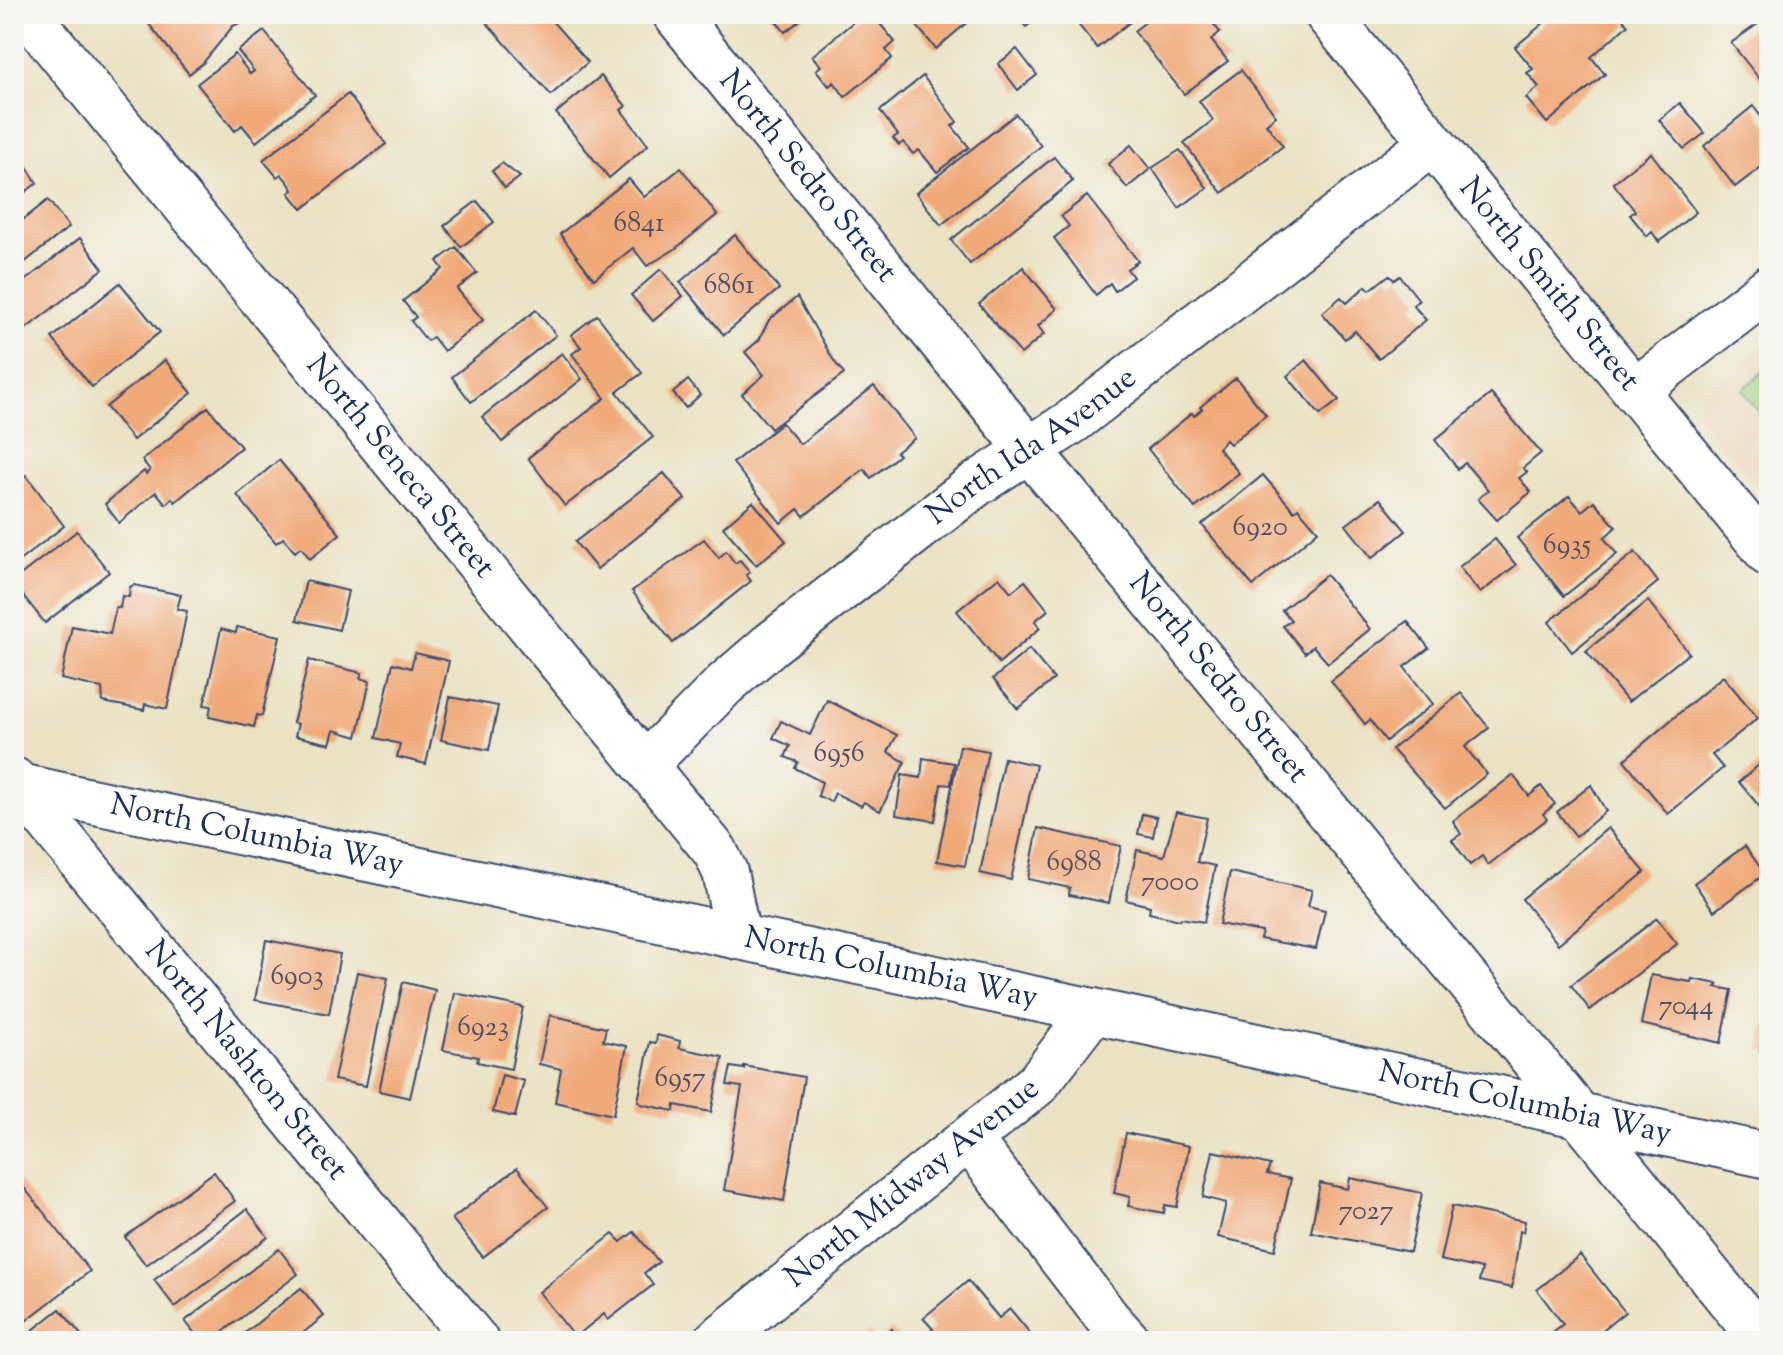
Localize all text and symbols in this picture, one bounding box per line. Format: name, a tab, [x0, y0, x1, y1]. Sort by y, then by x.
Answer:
street label: North Sedro Street	[707, 61, 908, 293]
street label: North Smith Street	[1447, 168, 1650, 402]
house number: 6841	[613, 204, 665, 244]
house number: 6861	[703, 266, 755, 306]
street label: North Seneca Street	[294, 345, 506, 589]
street label: North Ida Avenue	[917, 356, 1147, 537]
house number: 6920	[1232, 508, 1288, 548]
house number: 6935	[1543, 526, 1592, 566]
street label: North Sedro Street	[1117, 563, 1319, 794]
house number: 6956	[813, 734, 865, 774]
street label: North Columbia Way	[106, 783, 408, 889]
house number: 6988	[1046, 843, 1102, 883]
house number: 7000	[1141, 863, 1199, 903]
street label: North Columbia Way	[740, 916, 1042, 1022]
street label: North Nashton Street	[133, 931, 358, 1191]
house number: 6903	[270, 957, 324, 997]
house number: 7044	[1658, 987, 1714, 1027]
house number: 6923	[457, 1008, 509, 1048]
street label: North Columbia Way	[1374, 1050, 1676, 1157]
house number: 6957	[654, 1059, 706, 1099]
street label: North Midway Avenue	[775, 1067, 1050, 1300]
house number: 7027	[1338, 1192, 1394, 1232]

